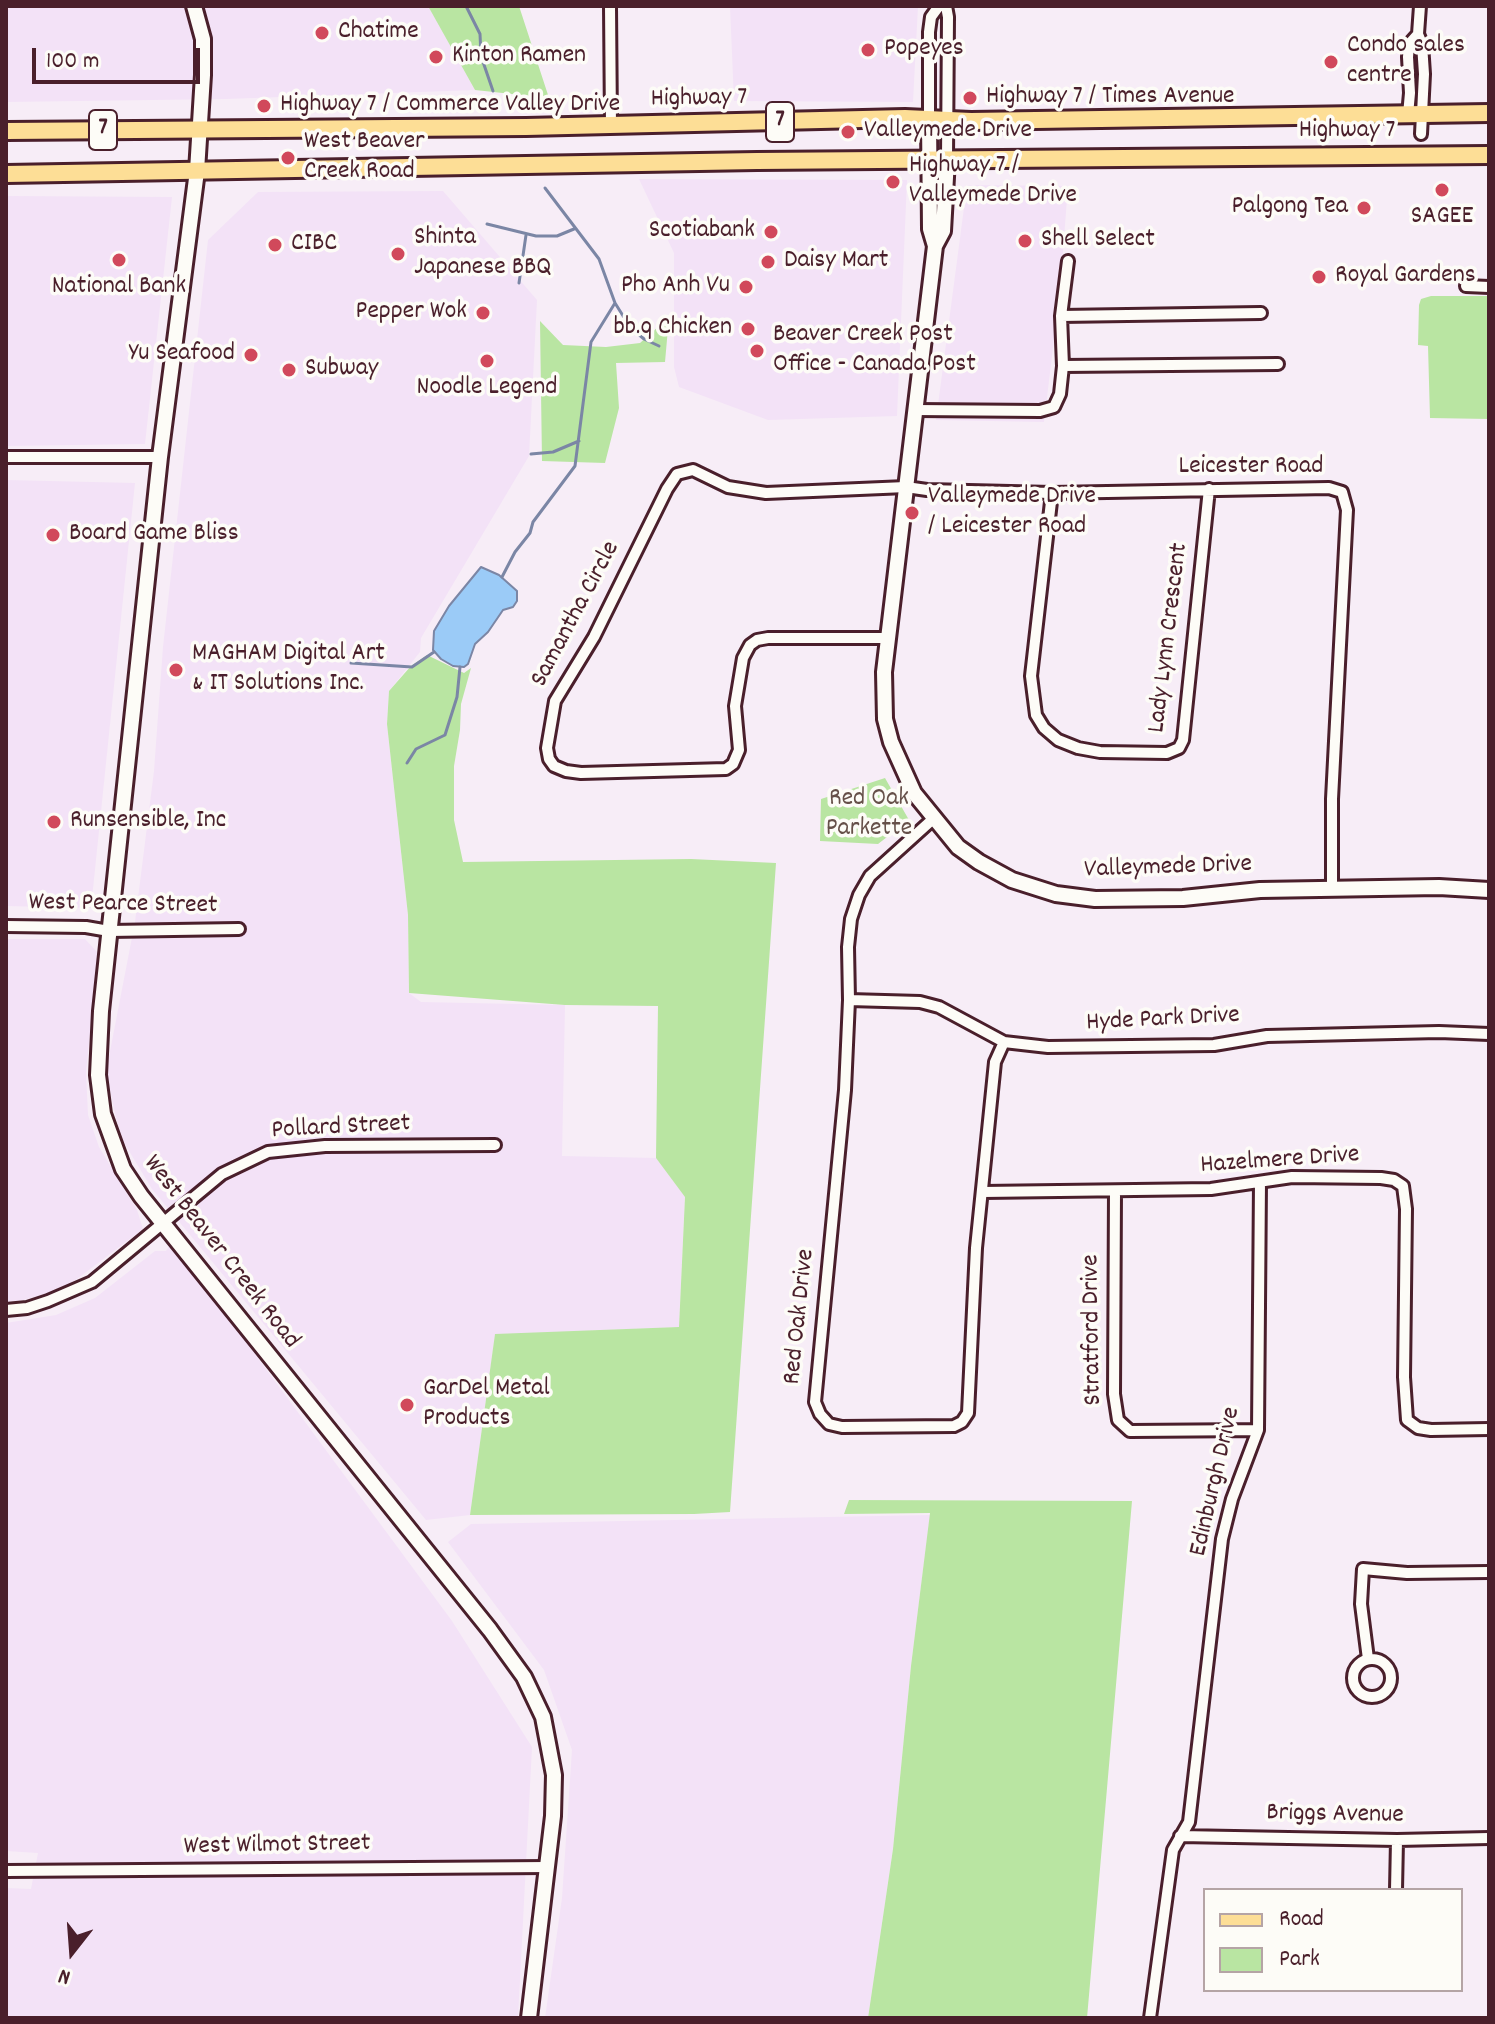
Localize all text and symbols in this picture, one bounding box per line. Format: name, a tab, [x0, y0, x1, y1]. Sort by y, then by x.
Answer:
place label: Chatime	[338, 17, 419, 49]
marker: Chatime	[313, 24, 331, 42]
place label: Condo sales centre	[1347, 31, 1465, 92]
scale bar	[36, 32, 204, 82]
place label: Popeyes	[884, 34, 964, 66]
place label: Kinton Ramen	[452, 41, 586, 73]
marker: Popeyes	[859, 41, 877, 59]
text: 100 m	[46, 45, 99, 79]
marker: Kinton Ramen	[427, 48, 445, 66]
marker: Condo sales centre	[1322, 53, 1340, 71]
place label: Highway 7 / Times Avenue	[986, 82, 1235, 114]
street label: Highway 7	[650, 84, 748, 116]
marker: Highway 7 / Times Avenue	[961, 89, 979, 107]
place label: Highway 7 / Commerce Valley Drive	[280, 90, 620, 122]
marker: Highway 7 / Commerce Valley Drive	[255, 97, 273, 115]
road number: 7	[766, 102, 794, 142]
road number: 7	[89, 110, 117, 150]
place label: Valleymede Drive	[864, 116, 1032, 148]
street label: Highway 7	[1299, 116, 1395, 148]
marker: Valleymede Drive	[839, 123, 857, 141]
place label: West Beaver Creek Road	[304, 127, 425, 188]
marker: West Beaver Creek Road	[279, 149, 297, 167]
place label: Highway 7 / Valleymede Drive	[909, 151, 1077, 212]
marker: Highway 7 / Valleymede Drive	[884, 173, 902, 191]
marker: SAGEE	[1433, 181, 1451, 199]
place label: Palgong Tea	[1231, 192, 1348, 224]
marker: Palgong Tea	[1355, 199, 1373, 217]
place label: SAGEE	[1411, 202, 1473, 234]
place label: Scotiabank	[649, 216, 755, 248]
place label: Shinta Japanese BBQ	[414, 223, 551, 284]
marker: Scotiabank	[762, 223, 780, 241]
place label: Shell Select	[1041, 225, 1155, 257]
place label: CIBC	[291, 229, 337, 261]
marker: Shell Select	[1016, 232, 1034, 250]
marker: CIBC	[266, 236, 284, 254]
marker: Shinta Japanese BBQ	[389, 245, 407, 263]
place label: Daisy Mart	[784, 246, 888, 278]
marker: National Bank	[110, 251, 128, 269]
marker: Daisy Mart	[759, 253, 777, 271]
place label: Royal Gardens	[1335, 261, 1476, 293]
marker: Royal Gardens	[1310, 268, 1328, 286]
place label: Pho Anh Vu	[621, 271, 730, 303]
place label: National Bank	[52, 272, 186, 304]
marker: Pho Anh Vu	[737, 278, 755, 296]
place label: Pepper Wok	[356, 297, 467, 329]
marker: Pepper Wok	[474, 304, 492, 322]
place label: bb.q Chicken	[614, 313, 732, 345]
marker: bb.q Chicken	[739, 320, 757, 338]
place label: Beaver Creek Post Office - Canada Post	[773, 320, 976, 382]
place label: Yu Seafood	[129, 339, 235, 371]
marker: Beaver Creek Post Office - Canada Post	[748, 342, 766, 360]
marker: Yu Seafood	[242, 346, 260, 364]
marker: Noodle Legend	[478, 352, 496, 370]
place label: Subway	[305, 354, 378, 386]
marker: Subway	[280, 361, 298, 379]
place label: Noodle Legend	[417, 373, 557, 405]
street label: Leicester Road	[1179, 452, 1323, 484]
place label: Valleymede Drive / Leicester Road	[928, 482, 1096, 544]
marker: Valleymede Drive / Leicester Road	[903, 504, 921, 522]
place label: Board Game Bliss	[69, 519, 239, 551]
marker: Board Game Bliss	[44, 526, 62, 544]
street label: Samantha Circle	[526, 537, 628, 693]
street label: Lady Lynn Crescent	[1143, 541, 1197, 735]
place label: MAGHAM Digital Art & IT Solutions Inc.	[192, 639, 385, 700]
marker: MAGHAM Digital Art & IT Solutions Inc.	[167, 661, 185, 679]
park label: Red Oak Parkette	[826, 784, 912, 846]
place label: Runsensible, Inc	[70, 806, 226, 838]
marker: Runsensible, Inc	[45, 813, 63, 831]
street label: Valleymede Drive	[1083, 850, 1253, 888]
street label: West Pearce Street	[28, 889, 218, 923]
street label: Hyde Park Drive	[1085, 1001, 1241, 1041]
street label: Pollard Street	[271, 1110, 411, 1148]
street label: Hazelmere Drive	[1199, 1141, 1361, 1183]
street label: West Beaver Creek Road	[135, 1150, 305, 1356]
street label: Red Oak Drive	[778, 1248, 824, 1386]
street label: Stratford Drive	[1077, 1254, 1111, 1406]
place label: GarDel Metal Products	[423, 1374, 550, 1436]
marker: GarDel Metal Products	[398, 1396, 416, 1414]
street label: Edinburgh Drive	[1185, 1404, 1249, 1560]
street label: Briggs Avenue	[1266, 1799, 1404, 1833]
street label: West Wilmot Street	[183, 1830, 371, 1864]
legend	[1203, 1888, 1463, 1992]
text: Road	[1279, 1903, 1324, 1937]
north arrow	[32, 1912, 112, 1992]
text: Park	[1279, 1943, 1320, 1977]
text: N	[55, 1959, 75, 1992]

